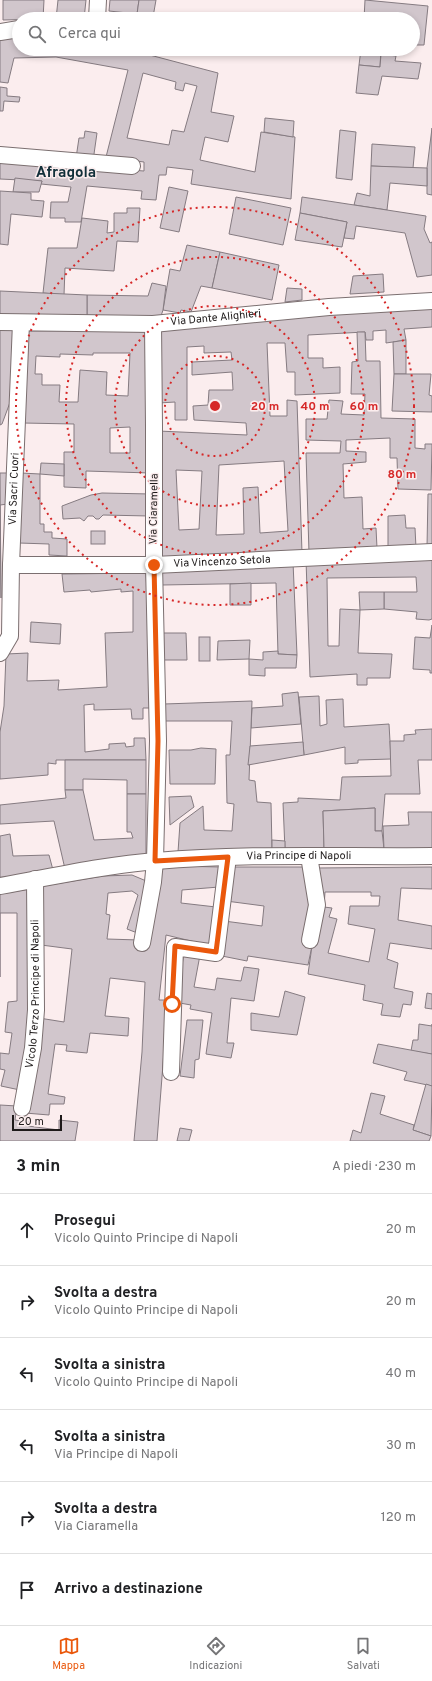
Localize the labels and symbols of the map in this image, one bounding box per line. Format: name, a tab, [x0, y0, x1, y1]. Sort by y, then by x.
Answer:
district label: Afragola	[36, 164, 96, 183]
street label: Via Dante Alighieri	[170, 307, 262, 329]
centre of rings	[208, 399, 222, 413]
text: 20 m	[251, 399, 279, 415]
text: 40 m	[300, 399, 330, 415]
text: 60 m	[350, 399, 378, 415]
street label: Via Sacri Cuori	[6, 452, 23, 525]
text: 80 m	[388, 467, 416, 483]
street label: Via Ciaramella	[146, 473, 162, 545]
street label: Via Vincenzo Setola	[173, 553, 271, 571]
route end	[145, 556, 163, 574]
street label: Via Principe di Napoli	[246, 849, 351, 863]
street label: Vicolo Terzo Principe di Napoli	[22, 919, 43, 1070]
route start	[163, 995, 181, 1013]
scale bar	[12, 1113, 62, 1132]

